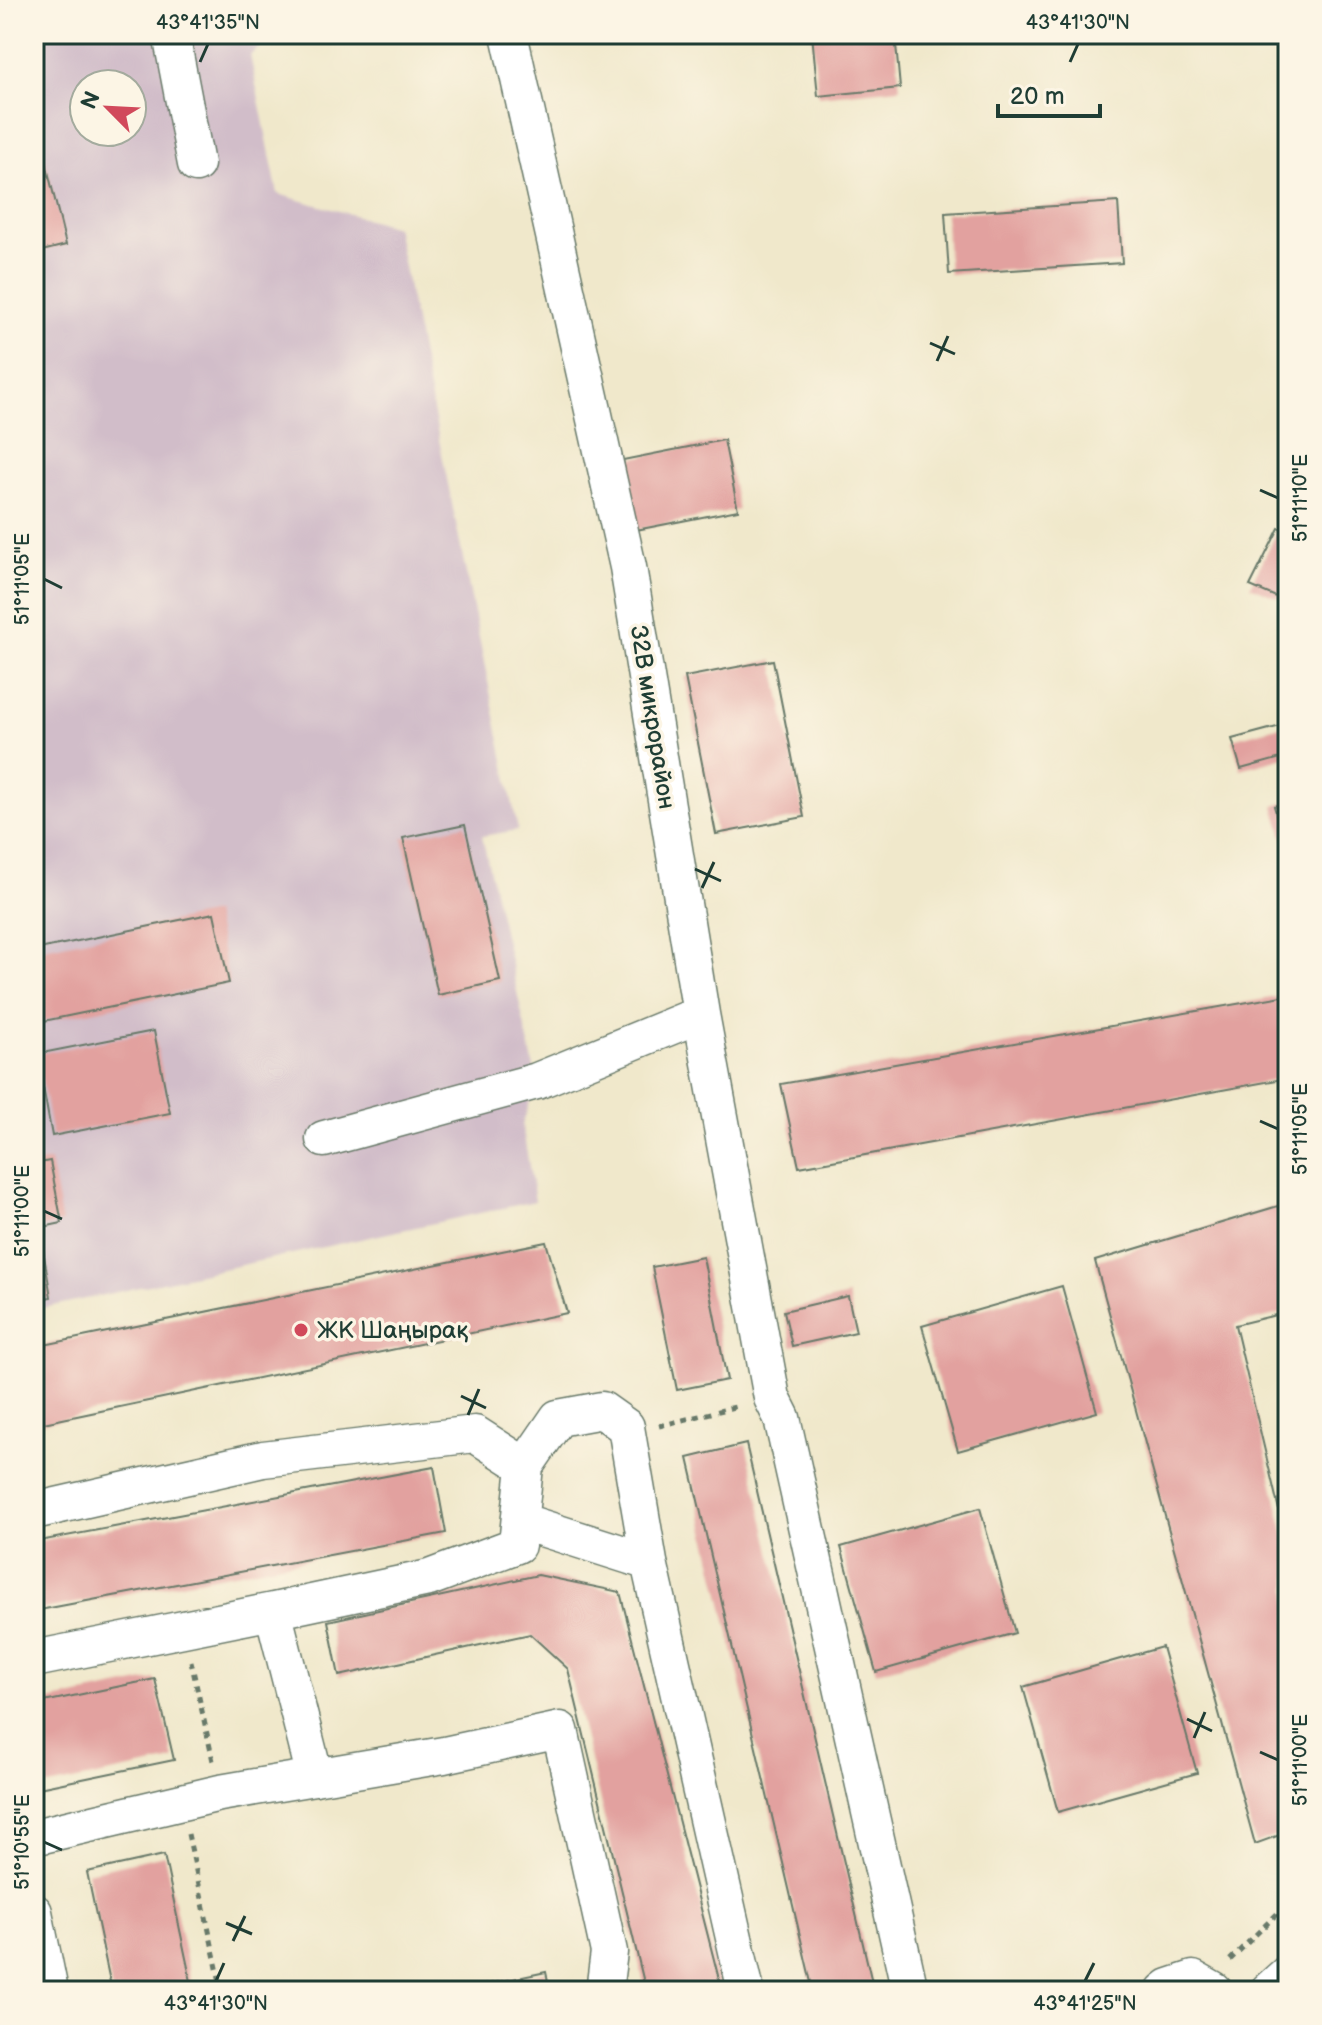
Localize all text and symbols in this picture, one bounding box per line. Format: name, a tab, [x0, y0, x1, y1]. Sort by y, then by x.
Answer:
text: 43°41'35"N	[156, 11, 260, 35]
text: 43°41'30"N	[1026, 11, 1130, 35]
north arrow	[68, 68, 148, 148]
scale bar	[998, 68, 1100, 118]
text: 20 m	[1010, 82, 1065, 111]
text: N	[75, 87, 107, 114]
text: 51°11'10"E	[1289, 454, 1313, 542]
text: 51°11'05"E	[11, 533, 35, 625]
street label: 32В микрорайон	[624, 623, 681, 811]
text: 51°11'05"E	[1289, 1083, 1313, 1175]
text: 51°11'00"E	[11, 1165, 35, 1257]
place label: ЖК Шаңырақ	[317, 1316, 468, 1345]
marker: ЖК Шаңырақ	[292, 1321, 310, 1339]
text: 51°11'00"E	[1289, 1714, 1313, 1806]
text: 51°10'55"E	[11, 1794, 35, 1890]
text: 43°41'30"N	[164, 1992, 268, 2016]
text: 43°41'25"N	[1033, 1992, 1137, 2016]

